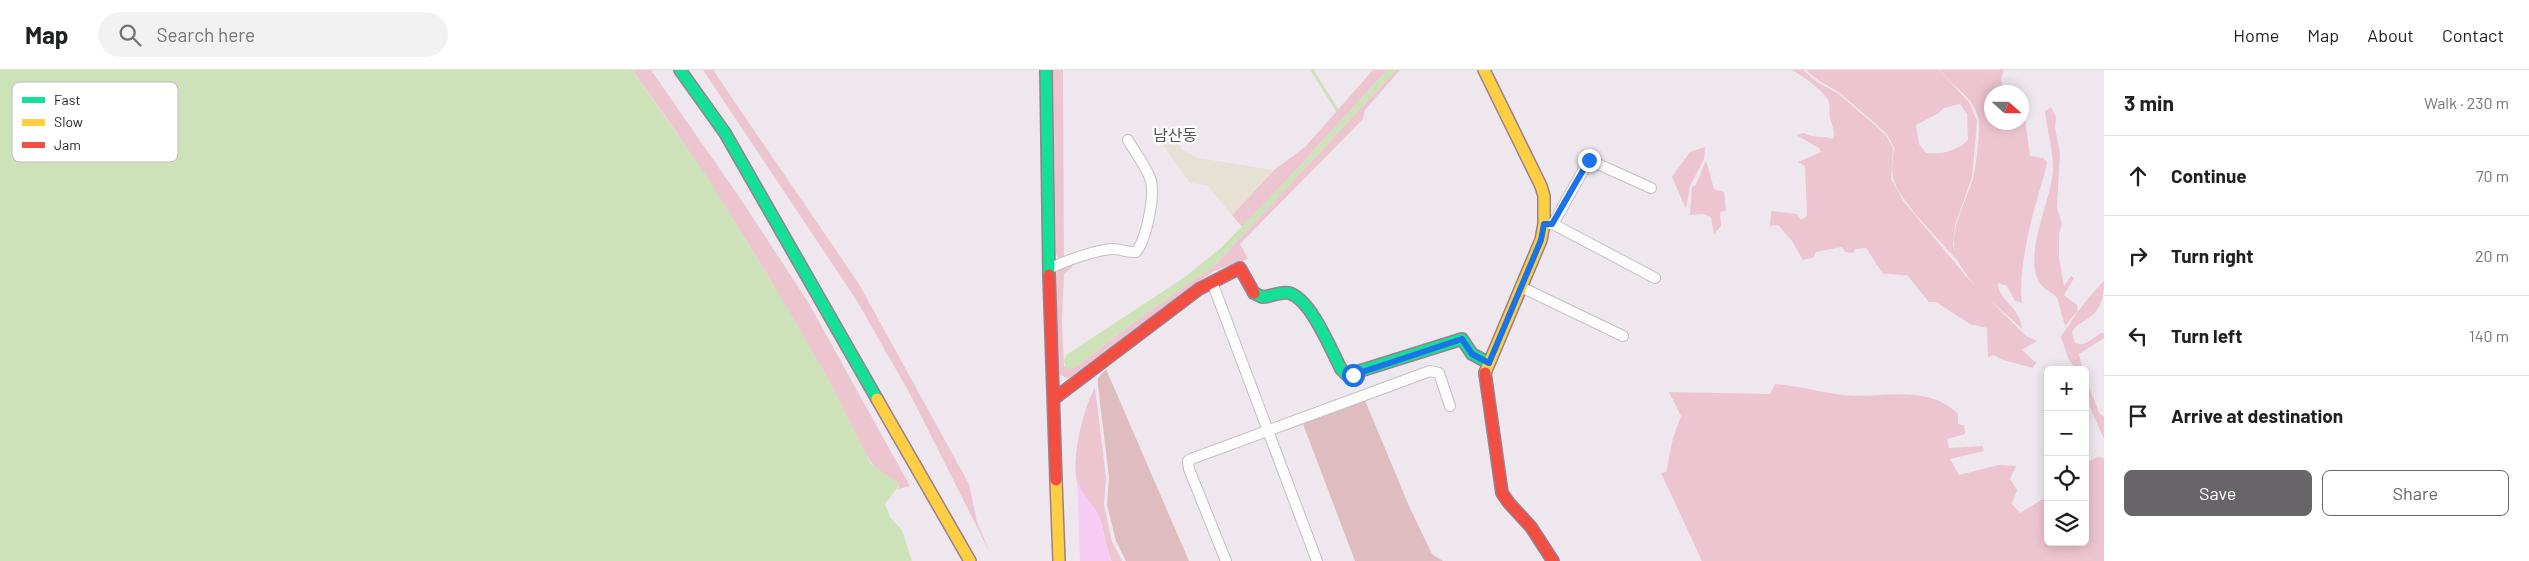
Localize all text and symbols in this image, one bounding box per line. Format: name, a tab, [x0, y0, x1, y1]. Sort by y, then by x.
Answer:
search box	[98, 12, 448, 57]
text: Map	[25, 20, 68, 49]
icon: search	[116, 21, 144, 49]
text: Search here	[156, 23, 255, 46]
text: Home	[2233, 24, 2279, 46]
text: Map	[2307, 24, 2339, 46]
text: About	[2367, 24, 2414, 46]
text: Contact	[2442, 24, 2504, 46]
legend	[12, 82, 178, 162]
north arrow	[1984, 85, 2029, 130]
text: 3 min	[2124, 90, 2174, 115]
text: Fast	[54, 91, 80, 108]
text: Walk · 230 m	[2424, 93, 2509, 112]
text: Slow	[54, 113, 83, 130]
district label: 남산동	[1153, 125, 1197, 144]
text: Jam	[54, 136, 81, 153]
route end	[1578, 149, 1601, 172]
icon: ahead	[2124, 162, 2152, 190]
text: Continue	[2171, 164, 2247, 187]
text: 70 m	[2476, 166, 2509, 185]
icon: right	[2124, 242, 2152, 270]
text: Turn right	[2171, 244, 2253, 267]
text: 20 m	[2475, 246, 2509, 265]
icon: left	[2124, 322, 2152, 350]
text: Turn left	[2171, 324, 2242, 347]
text: 140 m	[2469, 326, 2509, 345]
route start	[1342, 364, 1365, 387]
map controls	[2044, 366, 2089, 546]
button: +	[2044, 366, 2089, 411]
icon: arrive	[2124, 402, 2152, 430]
text: Arrive at destination	[2171, 404, 2343, 427]
button: −	[2044, 411, 2089, 456]
button: locate	[2044, 456, 2089, 501]
button: Save	[2124, 470, 2312, 516]
button: Share	[2322, 470, 2509, 516]
button: layers	[2044, 501, 2089, 546]

